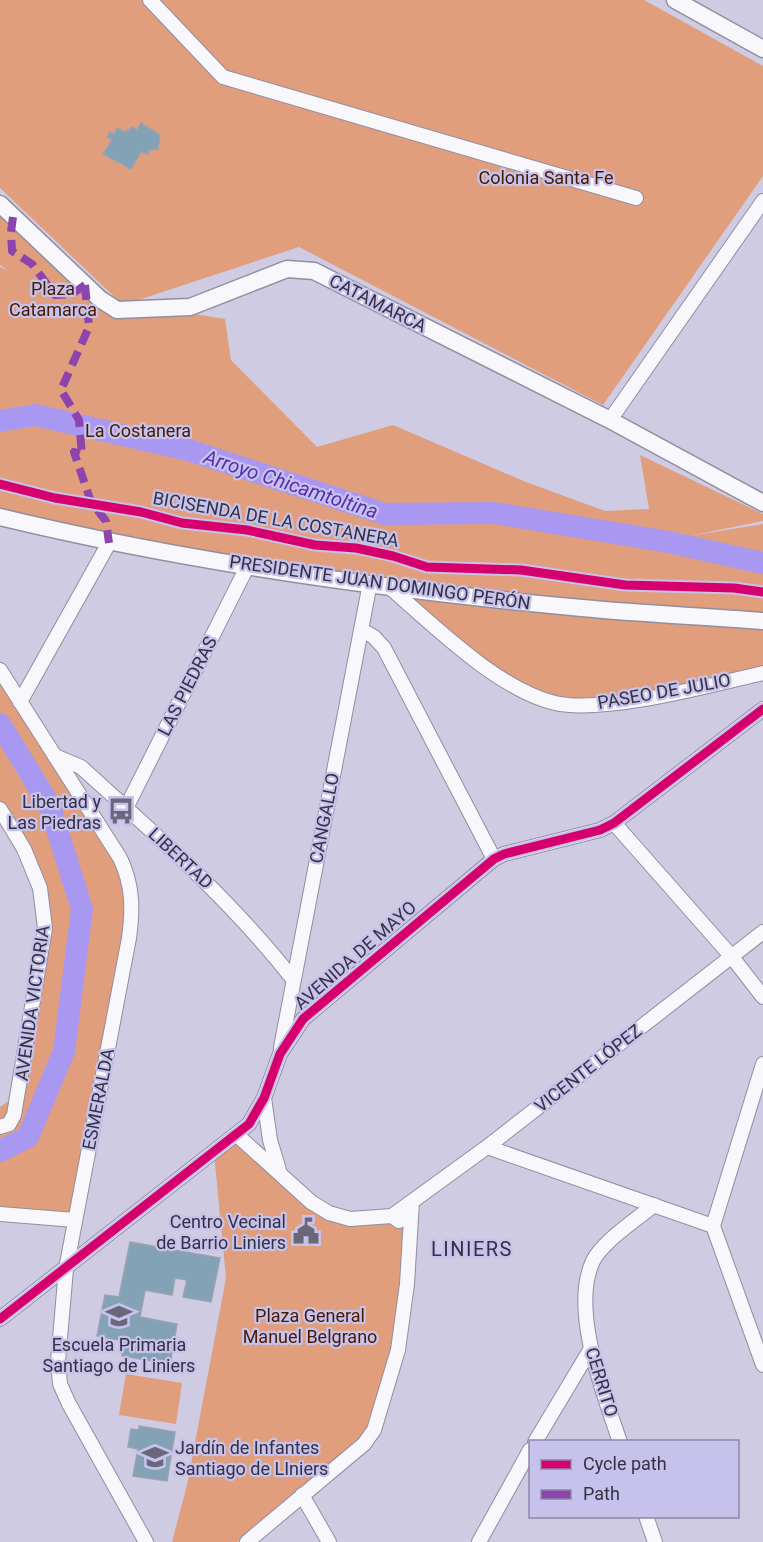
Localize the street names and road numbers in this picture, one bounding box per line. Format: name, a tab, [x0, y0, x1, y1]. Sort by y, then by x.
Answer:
street label: CATAMARCA	[326, 270, 430, 337]
street label: BICISENDA DE LA COSTANERA	[151, 487, 401, 551]
street label: PRESIDENTE JUAN DOMINGO PERÓN	[228, 550, 532, 614]
street label: LAS PIEDRAS	[153, 633, 221, 739]
street label: PASEO DE JULIO	[596, 669, 732, 713]
street label: CANGALLO	[305, 771, 343, 865]
street label: LIBERTAD	[145, 823, 217, 893]
street label: AVENIDA DE MAYO	[290, 896, 420, 1014]
street label: AVENIDA VICTORIA	[11, 924, 53, 1082]
street label: VICENTE LÓPEZ	[530, 1020, 646, 1116]
street label: ESMERALDA	[78, 1046, 118, 1151]
street label: CERRITO	[581, 1345, 623, 1419]

